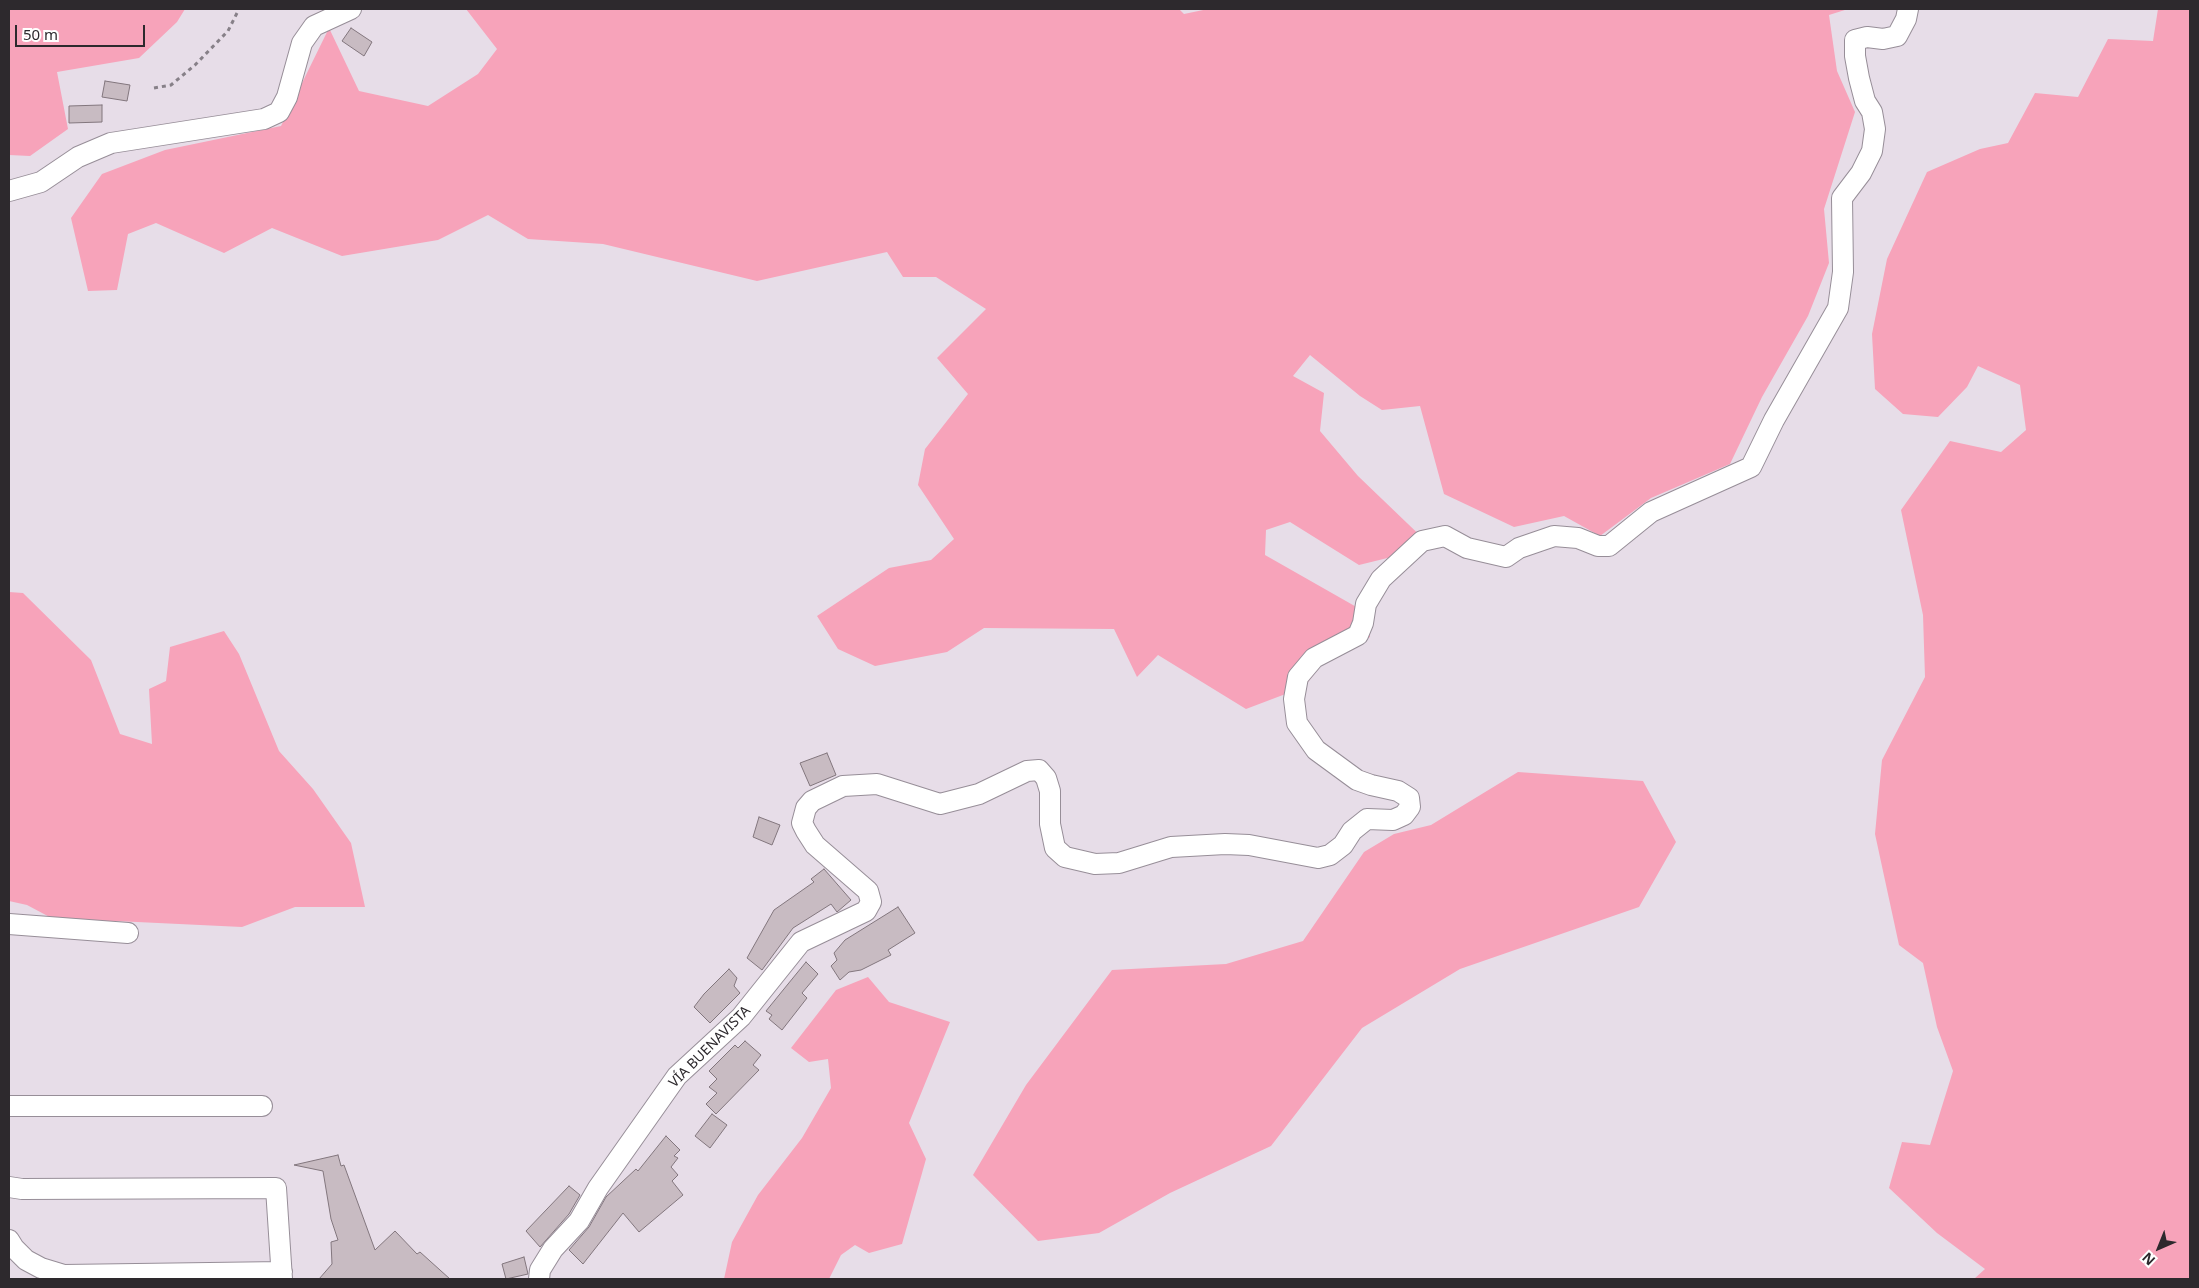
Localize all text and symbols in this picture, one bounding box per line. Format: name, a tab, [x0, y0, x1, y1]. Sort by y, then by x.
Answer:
scale bar	[18, 15, 148, 47]
text: 50 m	[23, 24, 58, 44]
street label: VÍA BUENAVISTA	[666, 1003, 754, 1091]
north arrow	[2134, 1223, 2184, 1273]
text: N	[2138, 1248, 2159, 1270]

